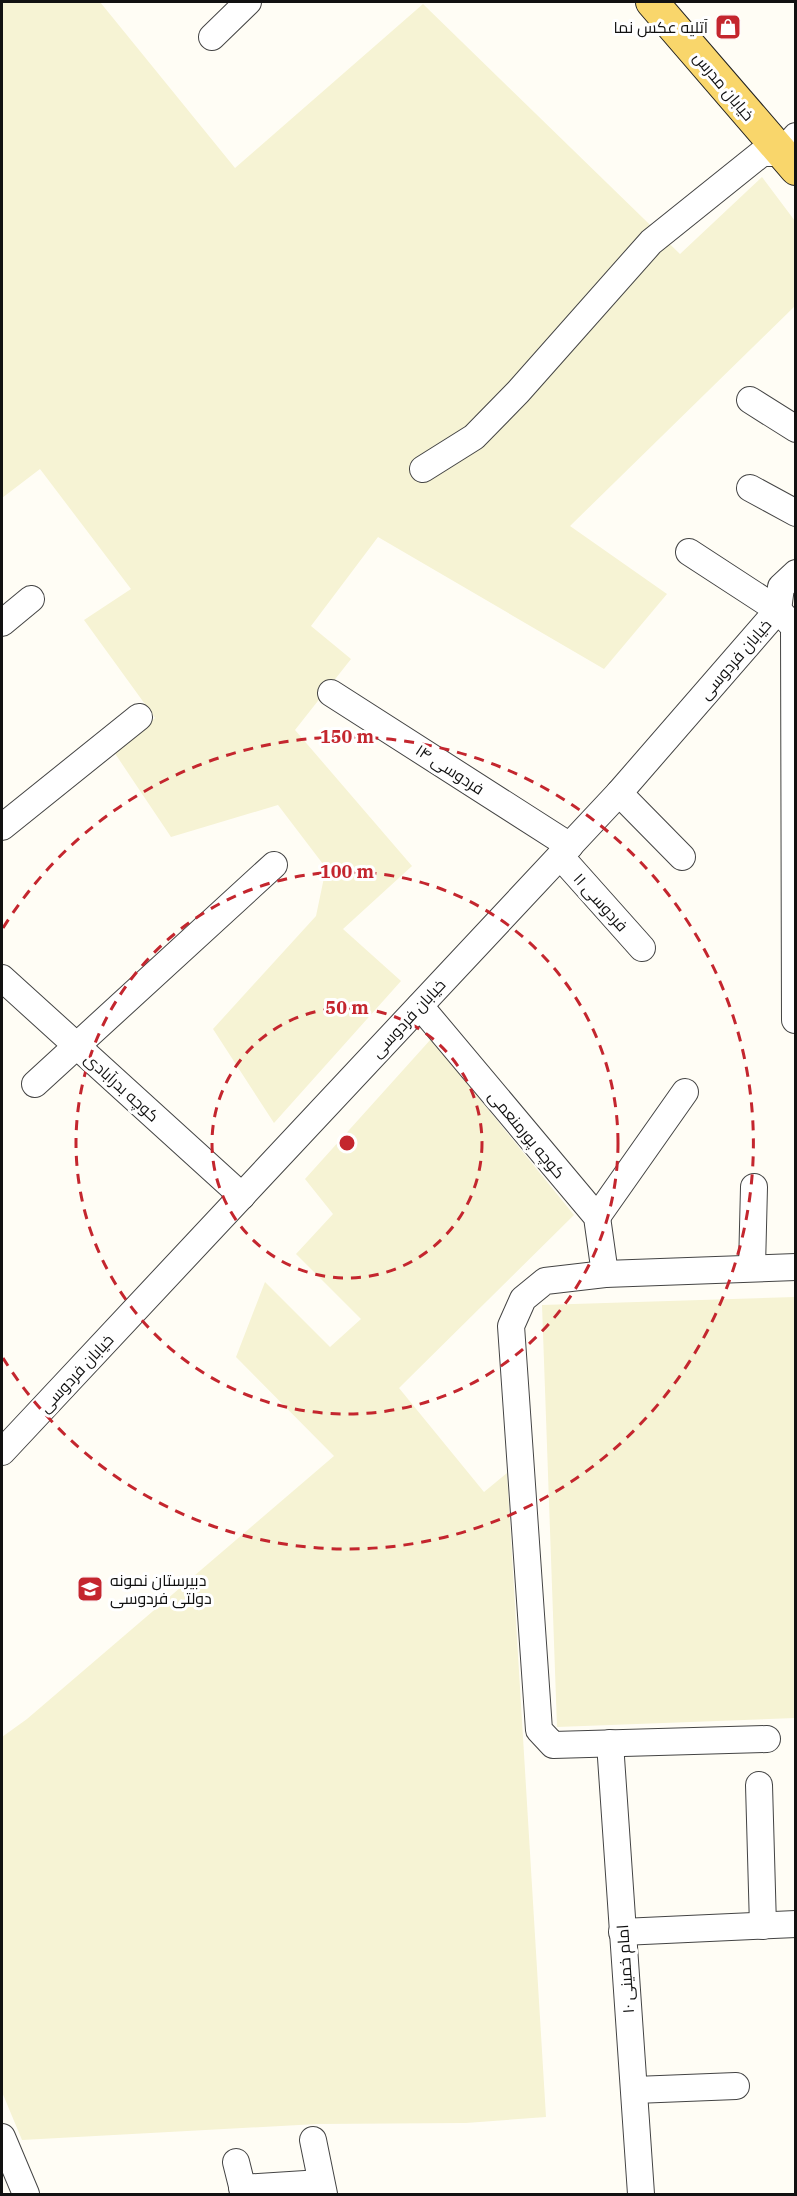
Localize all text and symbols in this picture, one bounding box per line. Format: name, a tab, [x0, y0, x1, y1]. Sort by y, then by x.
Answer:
shop icon: آتلیه عکس نما	[713, 12, 743, 42]
place label: آتلیه عکس نما	[613, 17, 709, 38]
street label: خیابان مدرس	[689, 47, 759, 125]
street label: خیابان فردوسی	[695, 615, 776, 704]
text: 150 m	[320, 725, 375, 748]
street label: فردوسی ۱۴	[411, 739, 488, 799]
text: 100 m	[320, 860, 375, 883]
street label: فردوسی ۱۱	[569, 869, 633, 936]
street label: خیابان فردوسی	[367, 975, 450, 1062]
text: 50 m	[325, 996, 369, 1019]
street label: کوچه بدرآبادی	[79, 1048, 163, 1127]
street label: کوچه پورمنعمی	[483, 1086, 570, 1183]
centre of rings	[337, 1133, 357, 1153]
street label: خیابان فردوسی	[35, 1330, 118, 1417]
place label: دبیرستان نمونه دولتی فردوسی	[110, 1570, 212, 1609]
school or university icon: دبیرستان نمونه دولتی فردوسی	[75, 1574, 105, 1604]
street label: امام خمینی ۱۰	[612, 1924, 640, 2014]

